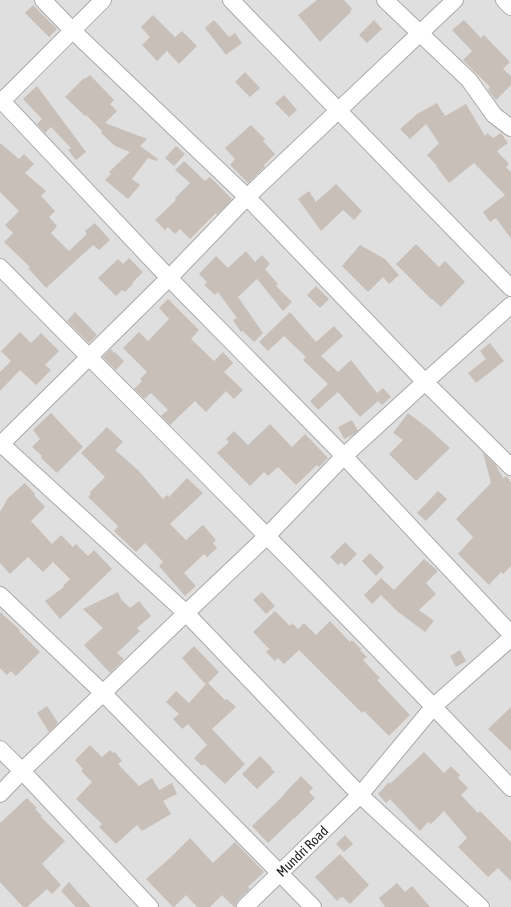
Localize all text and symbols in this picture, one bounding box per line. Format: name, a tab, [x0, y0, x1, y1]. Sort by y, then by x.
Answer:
street label: Mundri Road	[273, 823, 331, 880]

